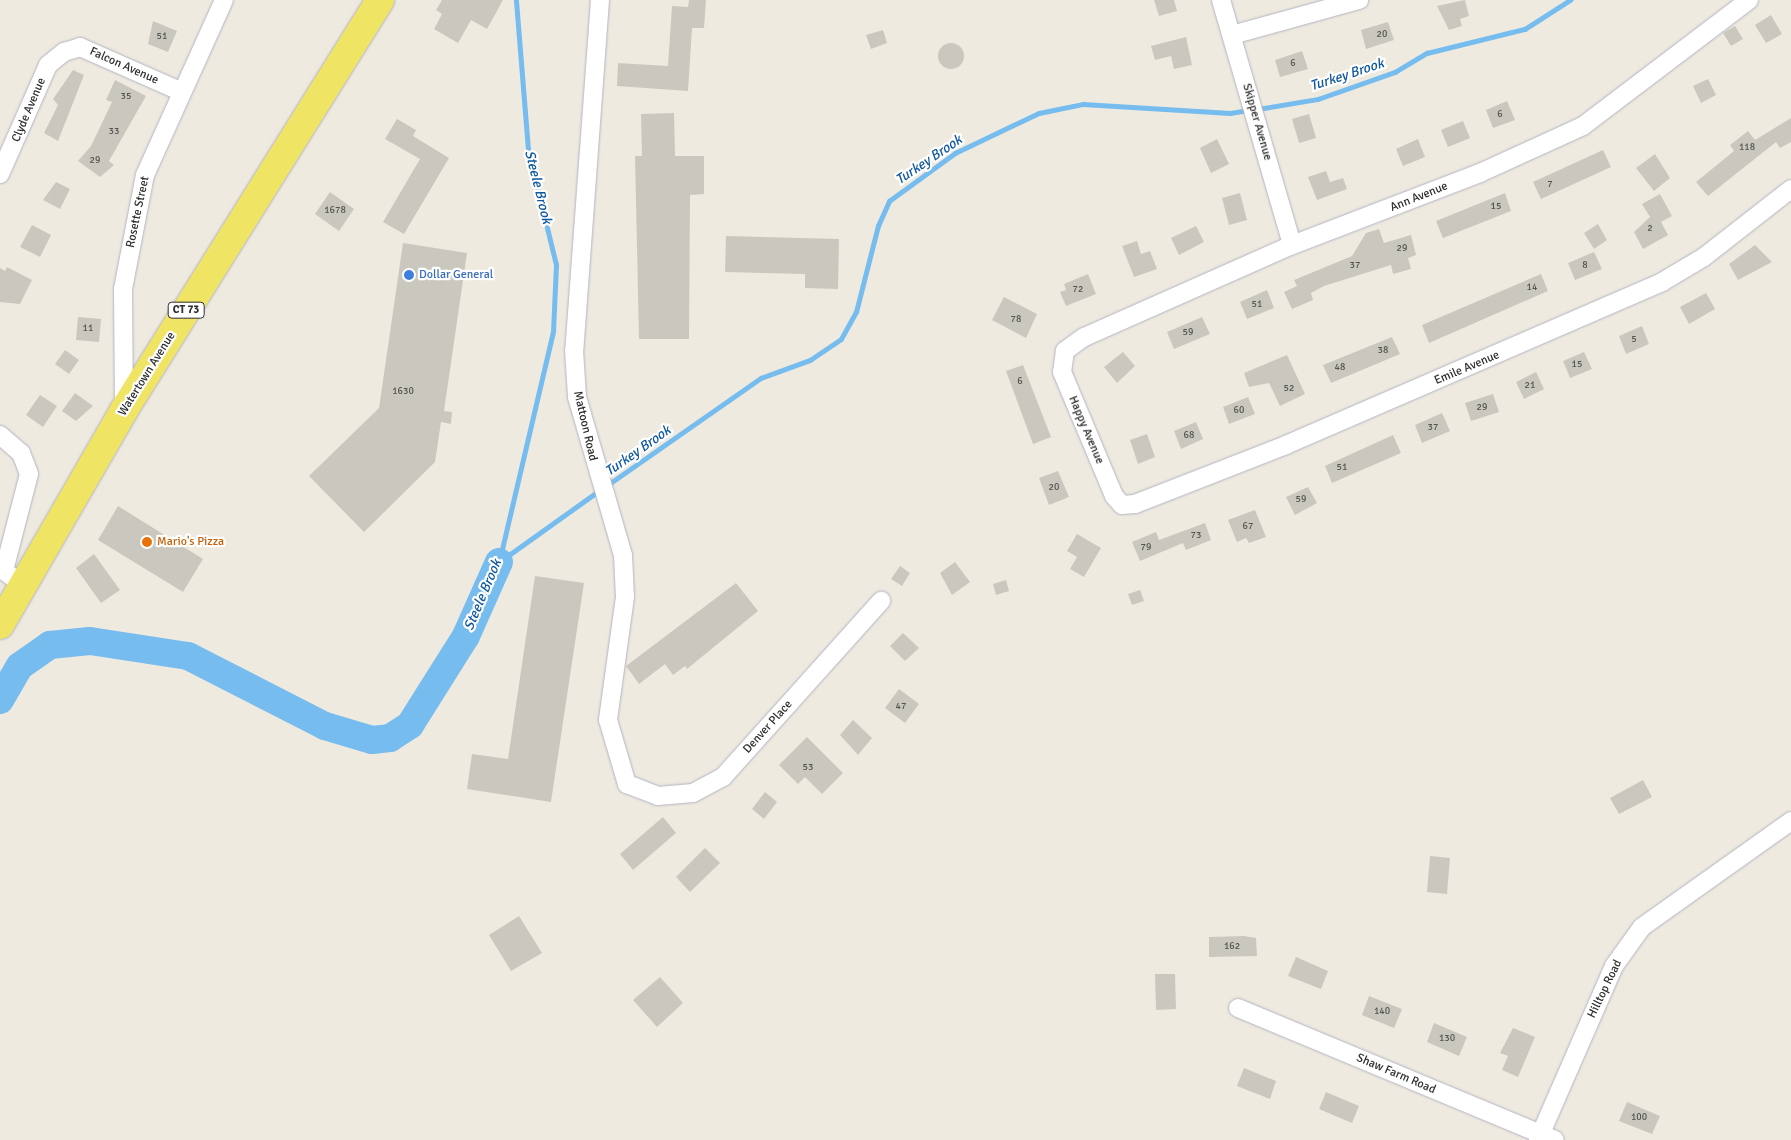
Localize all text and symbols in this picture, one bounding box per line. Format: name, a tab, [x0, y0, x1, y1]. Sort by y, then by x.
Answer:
house number: 20	[1377, 29, 1387, 41]
house number: 51	[157, 31, 167, 43]
street label: Falcon Avenue	[87, 44, 161, 88]
water label: Turkey Brook	[1308, 55, 1386, 95]
house number: 6	[1290, 58, 1296, 70]
street label: Clyde Avenue	[9, 76, 49, 144]
street label: Skipper Avenue	[1239, 82, 1275, 162]
house number: 35	[121, 91, 131, 103]
house number: 6	[1497, 109, 1503, 121]
house number: 33	[109, 126, 119, 138]
water label: Turkey Brook	[893, 132, 965, 188]
house number: 118	[1739, 142, 1755, 154]
water label: Steele Brook	[521, 148, 555, 226]
house number: 29	[90, 155, 100, 167]
street label: Rosette Street	[123, 175, 153, 249]
street label: Ann Avenue	[1388, 179, 1450, 215]
house number: 7	[1547, 179, 1553, 191]
house number: 15	[1491, 201, 1501, 213]
house number: 1678	[324, 205, 346, 217]
house number: 2	[1647, 223, 1653, 235]
house number: 29	[1397, 243, 1407, 255]
house number: 37	[1350, 260, 1360, 272]
house number: 8	[1582, 260, 1588, 272]
place label: Dollar General	[419, 268, 493, 282]
marker: Dollar General	[403, 269, 415, 281]
house number: 14	[1527, 282, 1537, 294]
house number: 72	[1073, 284, 1083, 296]
house number: 51	[1252, 299, 1262, 311]
road number: CT 73	[167, 302, 205, 318]
house number: 78	[1011, 314, 1021, 326]
house number: 11	[83, 323, 93, 335]
house number: 59	[1183, 327, 1193, 339]
street label: Watertown Avenue	[115, 329, 179, 419]
house number: 5	[1631, 334, 1637, 346]
house number: 38	[1378, 345, 1388, 357]
street label: Emile Avenue	[1432, 348, 1502, 388]
house number: 15	[1572, 359, 1582, 371]
house number: 48	[1335, 362, 1345, 374]
house number: 6	[1017, 376, 1023, 388]
house number: 21	[1525, 380, 1535, 392]
house number: 52	[1284, 383, 1294, 395]
house number: 1630	[392, 386, 414, 398]
street label: Mattoon Road	[570, 390, 600, 462]
street label: Happy Avenue	[1065, 394, 1107, 466]
house number: 29	[1477, 402, 1487, 414]
house number: 60	[1234, 405, 1244, 417]
water label: Turkey Brook	[602, 422, 674, 480]
house number: 37	[1428, 422, 1438, 434]
house number: 68	[1184, 430, 1194, 442]
house number: 51	[1337, 462, 1347, 474]
house number: 20	[1049, 482, 1059, 494]
house number: 59	[1296, 494, 1306, 506]
house number: 67	[1243, 521, 1253, 533]
house number: 73	[1191, 530, 1201, 542]
place label: Mario's Pizza	[157, 535, 224, 549]
marker: Mario's Pizza	[141, 536, 153, 548]
house number: 79	[1141, 542, 1151, 554]
water label: Steele Brook	[461, 557, 505, 633]
street label: Denver Place	[740, 697, 796, 757]
house number: 47	[896, 701, 906, 713]
house number: 53	[803, 762, 813, 774]
house number: 162	[1224, 941, 1240, 953]
street label: Hilltop Road	[1585, 957, 1625, 1021]
house number: 140	[1374, 1006, 1390, 1018]
house number: 130	[1439, 1033, 1455, 1045]
street label: Shaw Farm Road	[1354, 1051, 1438, 1097]
house number: 100	[1631, 1112, 1647, 1124]

